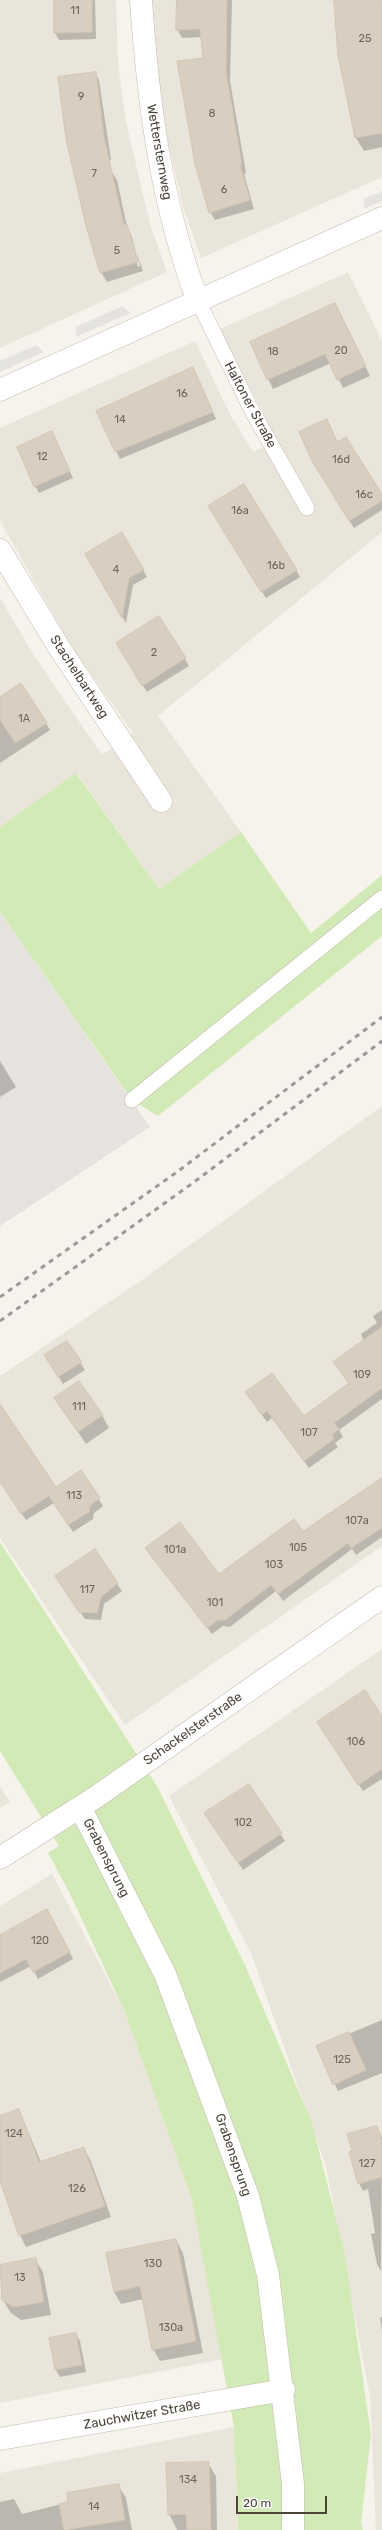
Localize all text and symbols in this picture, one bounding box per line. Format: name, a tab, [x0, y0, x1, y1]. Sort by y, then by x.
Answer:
house number: 11	[70, 4, 80, 18]
house number: 25	[359, 32, 371, 46]
house number: 9	[78, 90, 84, 104]
street label: Wettersternweg	[143, 103, 175, 201]
house number: 8	[209, 107, 215, 121]
house number: 7	[91, 167, 97, 181]
house number: 6	[221, 183, 227, 197]
house number: 5	[114, 244, 120, 258]
house number: 20	[334, 344, 348, 358]
house number: 18	[267, 345, 279, 359]
street label: Haltoner Straße	[221, 359, 279, 451]
house number: 16	[176, 387, 188, 401]
house number: 14	[114, 413, 126, 427]
house number: 12	[36, 450, 48, 464]
house number: 16d	[332, 453, 350, 467]
house number: 16c	[355, 488, 373, 502]
house number: 16a	[231, 504, 249, 518]
house number: 16b	[267, 559, 285, 573]
house number: 4	[113, 563, 119, 577]
street label: Stachelbartweg	[46, 632, 112, 722]
house number: 2	[151, 646, 157, 660]
house number: 1A	[18, 712, 30, 726]
house number: 109	[353, 1368, 371, 1382]
house number: 111	[72, 1400, 86, 1414]
house number: 107	[300, 1426, 318, 1440]
house number: 113	[66, 1489, 82, 1503]
house number: 107a	[345, 1514, 369, 1528]
house number: 105	[289, 1541, 307, 1555]
house number: 101a	[164, 1543, 186, 1557]
house number: 103	[265, 1558, 283, 1572]
house number: 117	[79, 1583, 95, 1597]
house number: 101	[207, 1596, 223, 1610]
street label: Schackelsterstraße	[141, 1689, 245, 1769]
house number: 106	[347, 1735, 365, 1749]
street label: Grabensprung	[79, 1816, 133, 1900]
house number: 102	[234, 1816, 252, 1830]
house number: 120	[31, 1934, 49, 1948]
house number: 125	[333, 2053, 351, 2067]
street label: Grabensprung	[212, 2112, 254, 2198]
house number: 124	[5, 2127, 23, 2141]
house number: 127	[359, 2157, 375, 2171]
house number: 126	[68, 2182, 86, 2196]
house number: 130	[144, 2257, 162, 2271]
house number: 13	[14, 2271, 26, 2285]
house number: 130a	[159, 2321, 183, 2335]
street label: Zauchwitzer Straße	[82, 2397, 202, 2433]
house number: 134	[179, 2473, 197, 2487]
scale bar	[238, 2488, 329, 2514]
text: 20 m	[243, 2496, 271, 2510]
house number: 14	[88, 2500, 100, 2514]

